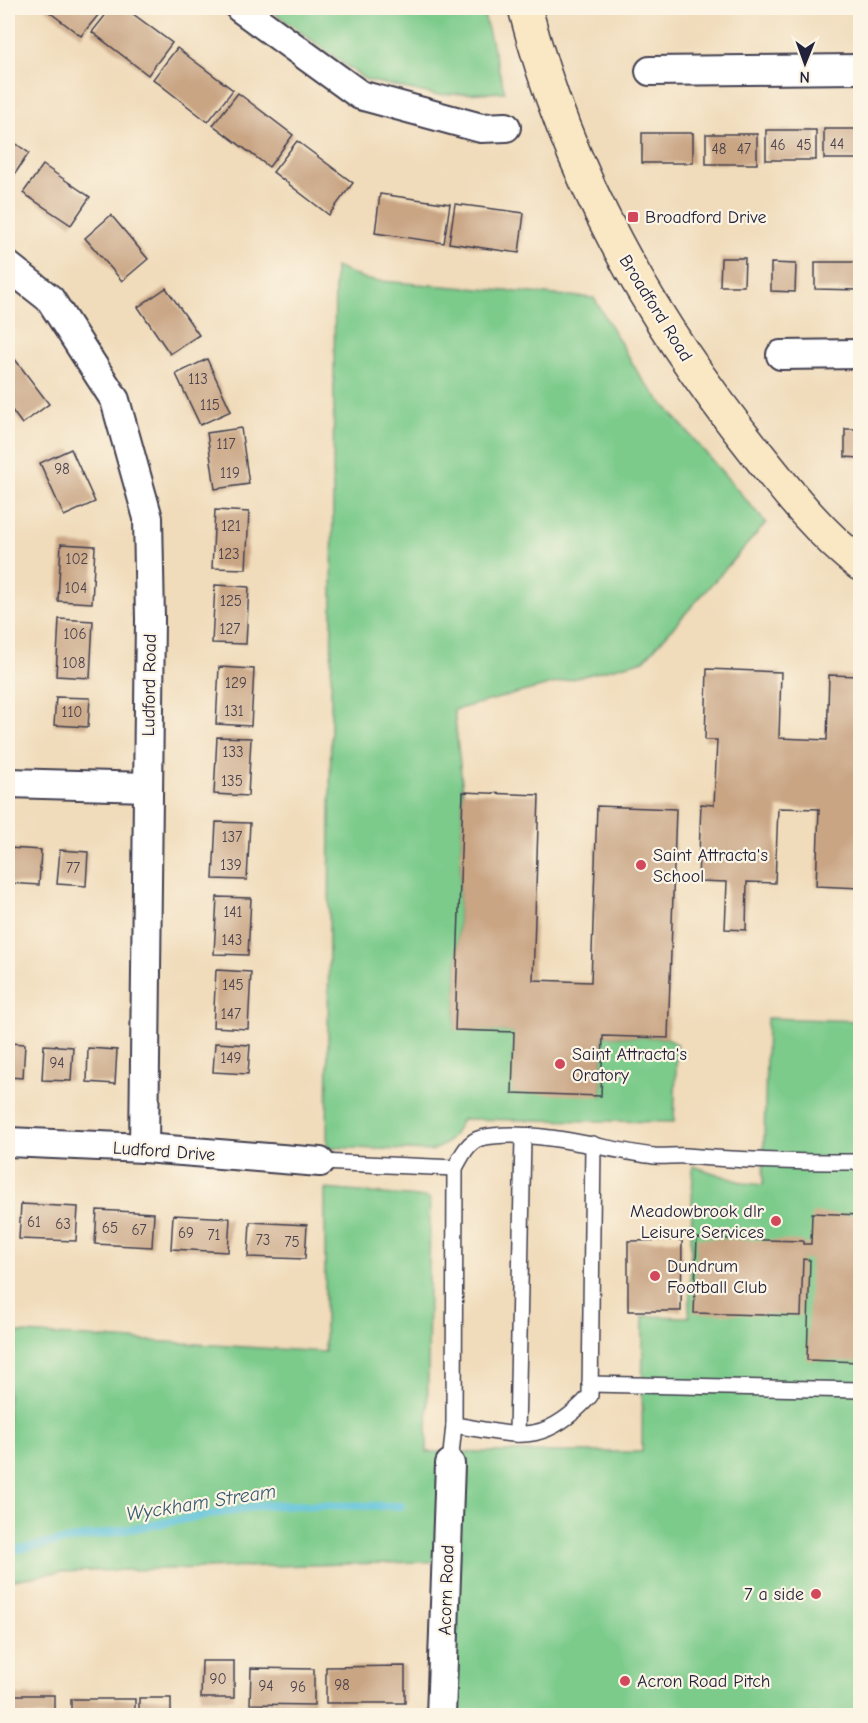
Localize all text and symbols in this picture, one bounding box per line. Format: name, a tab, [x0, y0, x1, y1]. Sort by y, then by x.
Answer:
north arrow	[775, 33, 835, 93]
text: N	[799, 68, 810, 86]
house number: 44	[830, 135, 844, 153]
house number: 46	[770, 136, 786, 154]
house number: 45	[796, 136, 812, 154]
house number: 48	[712, 140, 727, 158]
house number: 47	[737, 140, 751, 158]
place label: Broadford Drive	[645, 207, 766, 228]
marker: Broadford Drive	[626, 210, 640, 224]
street label: Broadford Road	[614, 251, 697, 365]
house number: 113	[188, 370, 208, 388]
house number: 115	[200, 396, 220, 414]
house number: 117	[217, 435, 235, 453]
house number: 98	[54, 460, 70, 478]
house number: 119	[220, 464, 240, 482]
house number: 121	[221, 517, 241, 535]
house number: 123	[218, 545, 240, 563]
house number: 102	[66, 550, 88, 568]
house number: 104	[65, 579, 87, 597]
house number: 125	[220, 592, 242, 610]
house number: 127	[220, 620, 240, 638]
house number: 106	[63, 625, 87, 643]
street label: Ludford Road	[138, 633, 161, 737]
house number: 108	[63, 654, 85, 672]
house number: 129	[225, 674, 247, 692]
house number: 131	[224, 702, 244, 720]
house number: 110	[61, 703, 83, 721]
house number: 133	[222, 743, 244, 761]
house number: 135	[221, 772, 243, 790]
house number: 137	[222, 828, 242, 846]
place label: Saint Attracta's School	[653, 845, 768, 887]
house number: 139	[220, 856, 242, 874]
marker: Saint Attracta's School	[634, 858, 648, 872]
house number: 77	[66, 859, 80, 877]
house number: 141	[223, 903, 243, 921]
house number: 143	[222, 931, 242, 949]
house number: 145	[222, 976, 244, 994]
house number: 147	[221, 1005, 241, 1023]
place label: Saint Attracta's Oratory	[572, 1044, 687, 1086]
house number: 149	[220, 1049, 242, 1067]
house number: 94	[49, 1054, 65, 1072]
marker: Saint Attracta's Oratory	[553, 1057, 567, 1071]
street label: Ludford Drive	[112, 1137, 216, 1166]
place label: Meadowbrook dlr Leisure Services	[630, 1201, 765, 1243]
house number: 61	[27, 1213, 41, 1231]
marker: Meadowbrook dlr Leisure Services	[769, 1214, 783, 1228]
house number: 63	[55, 1215, 71, 1233]
house number: 65	[102, 1219, 118, 1237]
house number: 67	[131, 1221, 147, 1239]
house number: 69	[178, 1224, 194, 1242]
house number: 71	[207, 1226, 221, 1244]
house number: 73	[256, 1231, 270, 1249]
house number: 75	[284, 1233, 300, 1251]
place label: Dundrum Football Club	[667, 1256, 767, 1298]
marker: Dundrum Football Club	[648, 1269, 662, 1283]
water label: Wyckham Stream	[124, 1479, 278, 1526]
street label: Acorn Road	[434, 1544, 459, 1636]
place label: 7 a side	[744, 1584, 804, 1605]
marker: 7 a side	[809, 1587, 823, 1601]
house number: 90	[209, 1670, 227, 1688]
place label: Acron Road Pitch	[637, 1671, 770, 1692]
marker: Acron Road Pitch	[618, 1674, 632, 1688]
house number: 98	[334, 1676, 350, 1694]
house number: 94	[258, 1677, 274, 1695]
house number: 96	[290, 1678, 306, 1696]

